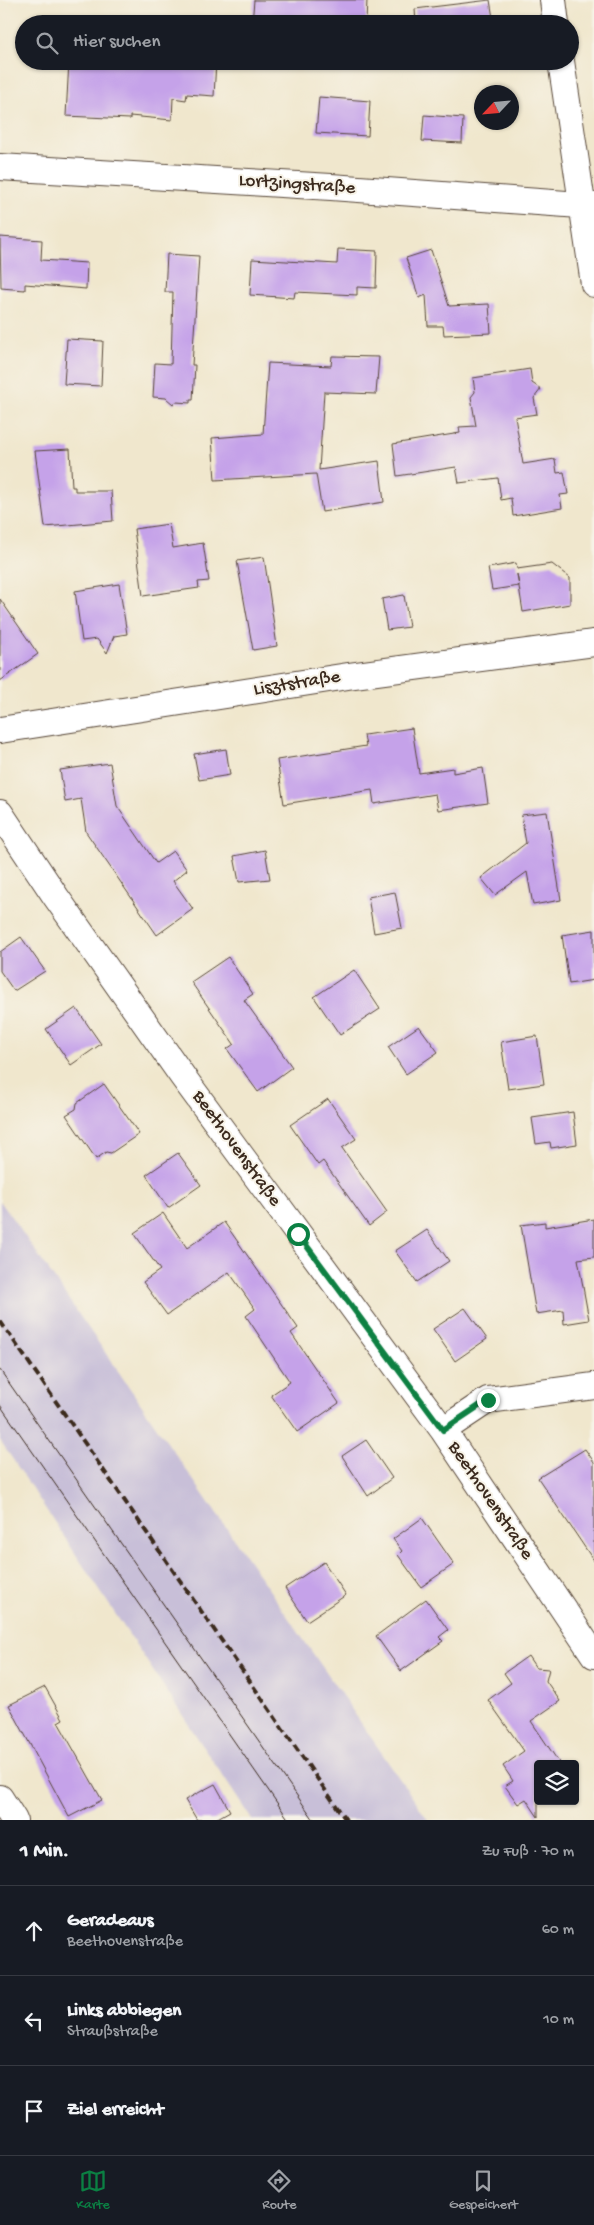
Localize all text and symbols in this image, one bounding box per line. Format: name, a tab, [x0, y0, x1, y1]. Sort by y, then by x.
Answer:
search box	[15, 15, 579, 70]
icon: search	[33, 29, 61, 57]
text: Hier suchen	[73, 31, 160, 54]
north arrow	[474, 85, 519, 130]
street label: Lortzingstraße	[238, 169, 356, 201]
street label: Lisztstraße	[252, 666, 342, 702]
street label: Beethovenstraße	[186, 1086, 286, 1212]
route start	[287, 1223, 310, 1246]
route end	[477, 1389, 500, 1412]
street label: Beethovenstraße	[441, 1437, 538, 1565]
map controls	[534, 1760, 579, 1805]
button: layers	[534, 1760, 579, 1805]
text: 1 Min.	[20, 1840, 69, 1865]
text: Zu Fuß · 70 m	[482, 1843, 574, 1862]
text: Geradeaus	[67, 1910, 153, 1933]
icon: ahead	[20, 1917, 48, 1945]
text: 60 m	[542, 1921, 574, 1940]
text: Beethovenstraße	[67, 1933, 183, 1952]
text: Links abbiegen	[67, 2000, 181, 2023]
icon: left	[20, 2007, 48, 2035]
text: 10 m	[543, 2011, 574, 2030]
text: Straußstraße	[67, 2023, 158, 2042]
icon: arrive	[20, 2097, 48, 2125]
text: Ziel erreicht	[67, 2099, 164, 2122]
tab: Karte	[76, 2167, 110, 2214]
tab: Route	[262, 2167, 296, 2214]
tab: Gespeichert	[449, 2167, 518, 2214]

